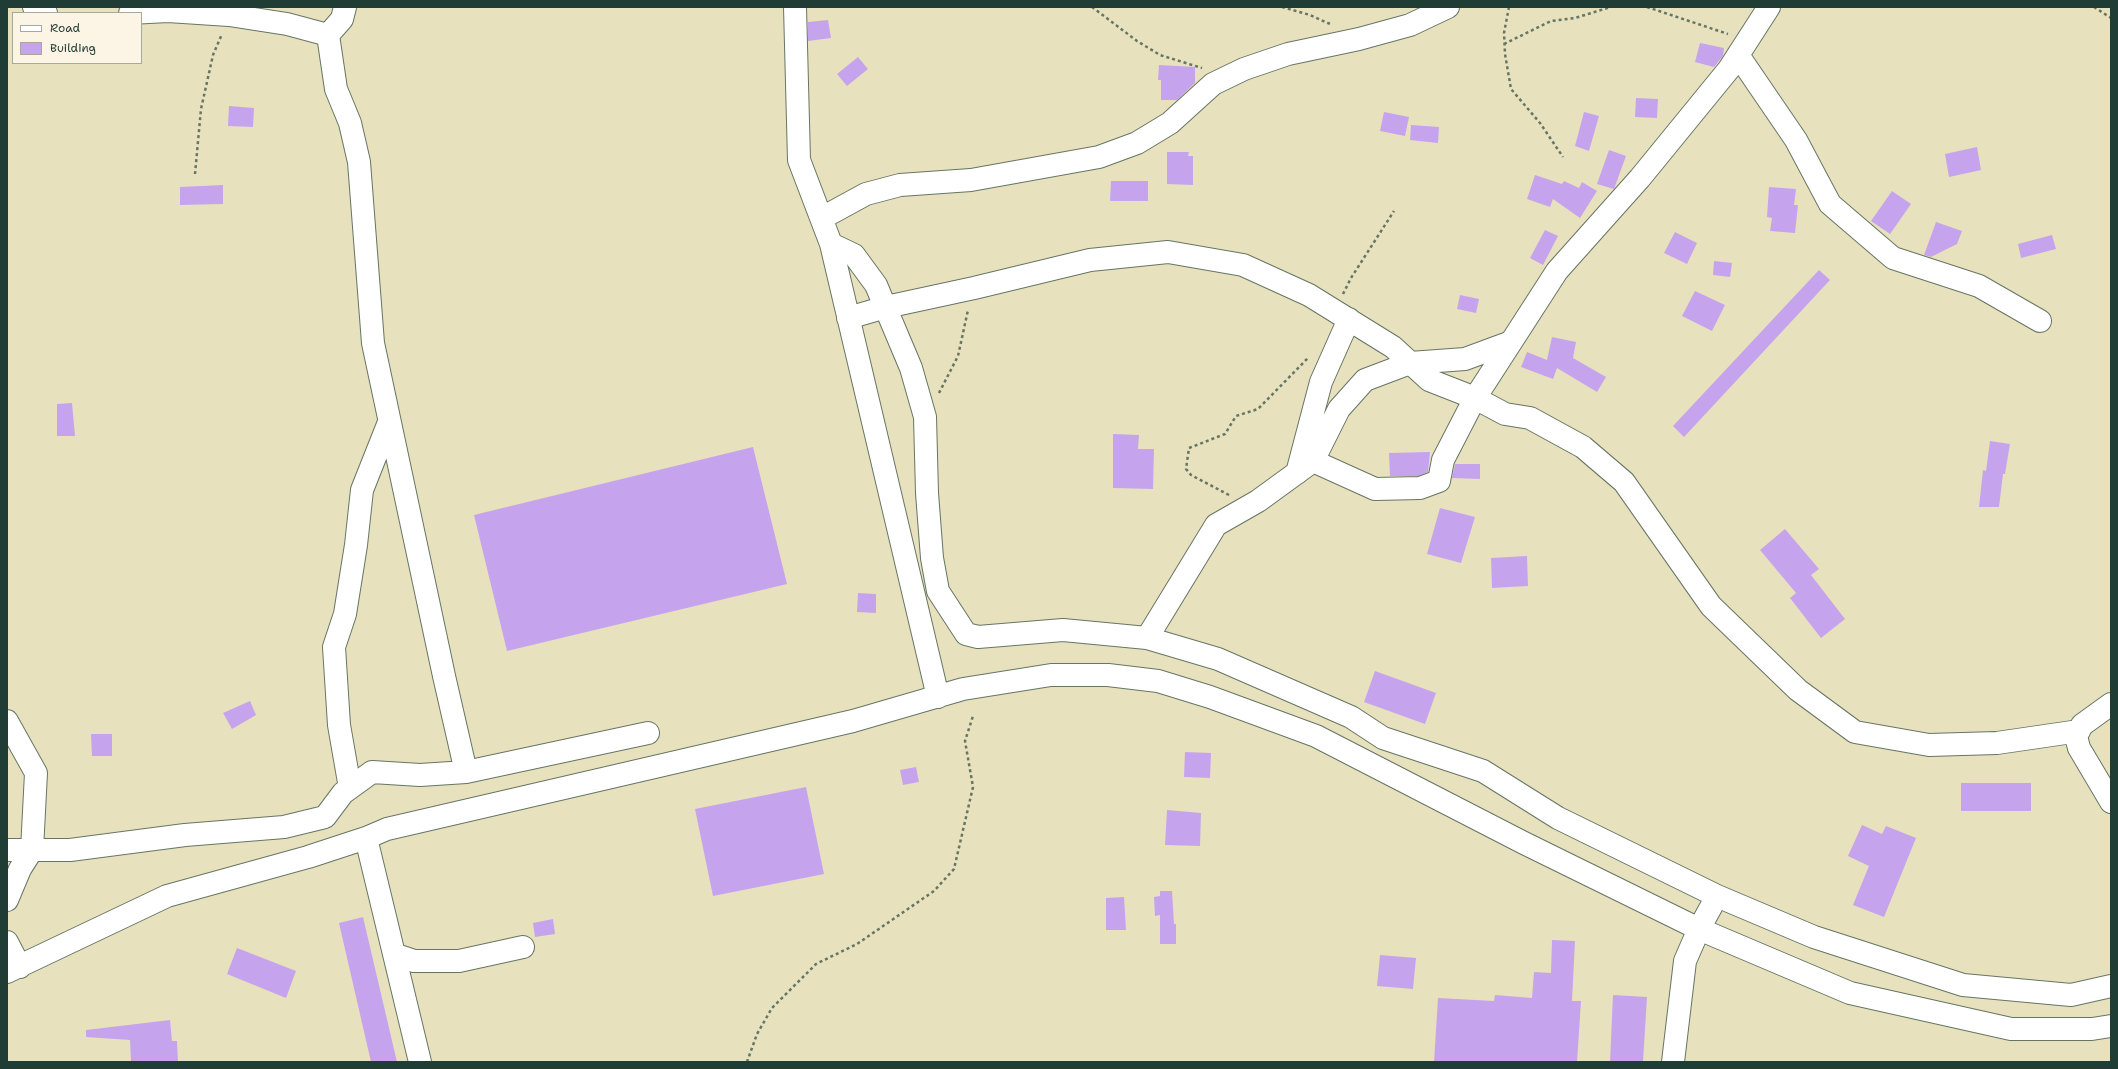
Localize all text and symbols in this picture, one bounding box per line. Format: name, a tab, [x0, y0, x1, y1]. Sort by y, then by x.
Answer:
legend	[12, 12, 142, 64]
text: Road	[50, 20, 80, 36]
text: Building	[50, 40, 96, 56]

